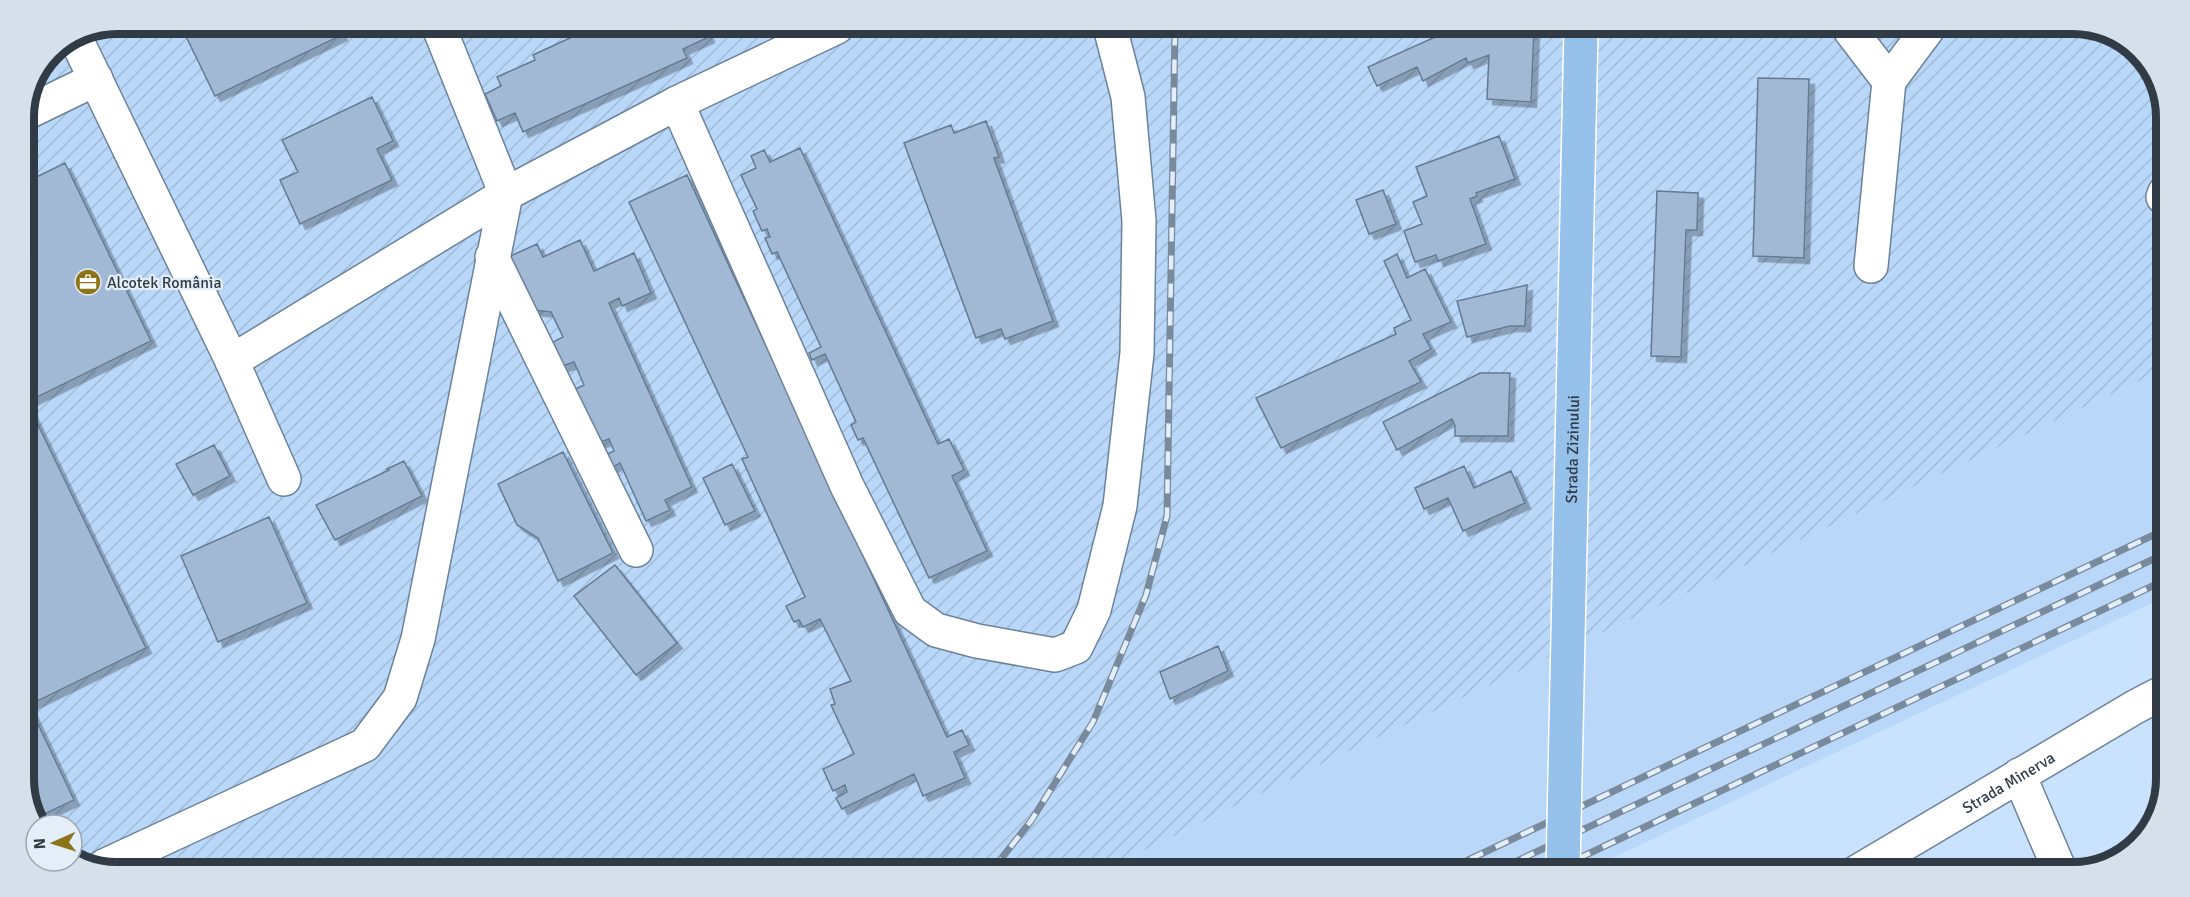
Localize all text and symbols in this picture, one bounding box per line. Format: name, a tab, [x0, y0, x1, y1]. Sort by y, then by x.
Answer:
office icon: Alcotek România	[73, 267, 103, 297]
place label: Alcotek România	[107, 273, 222, 293]
street label: Strada Zizinului	[1562, 395, 1584, 504]
street label: Strada Minerva	[1959, 748, 2059, 818]
north arrow	[24, 813, 84, 873]
text: N	[30, 838, 50, 850]

